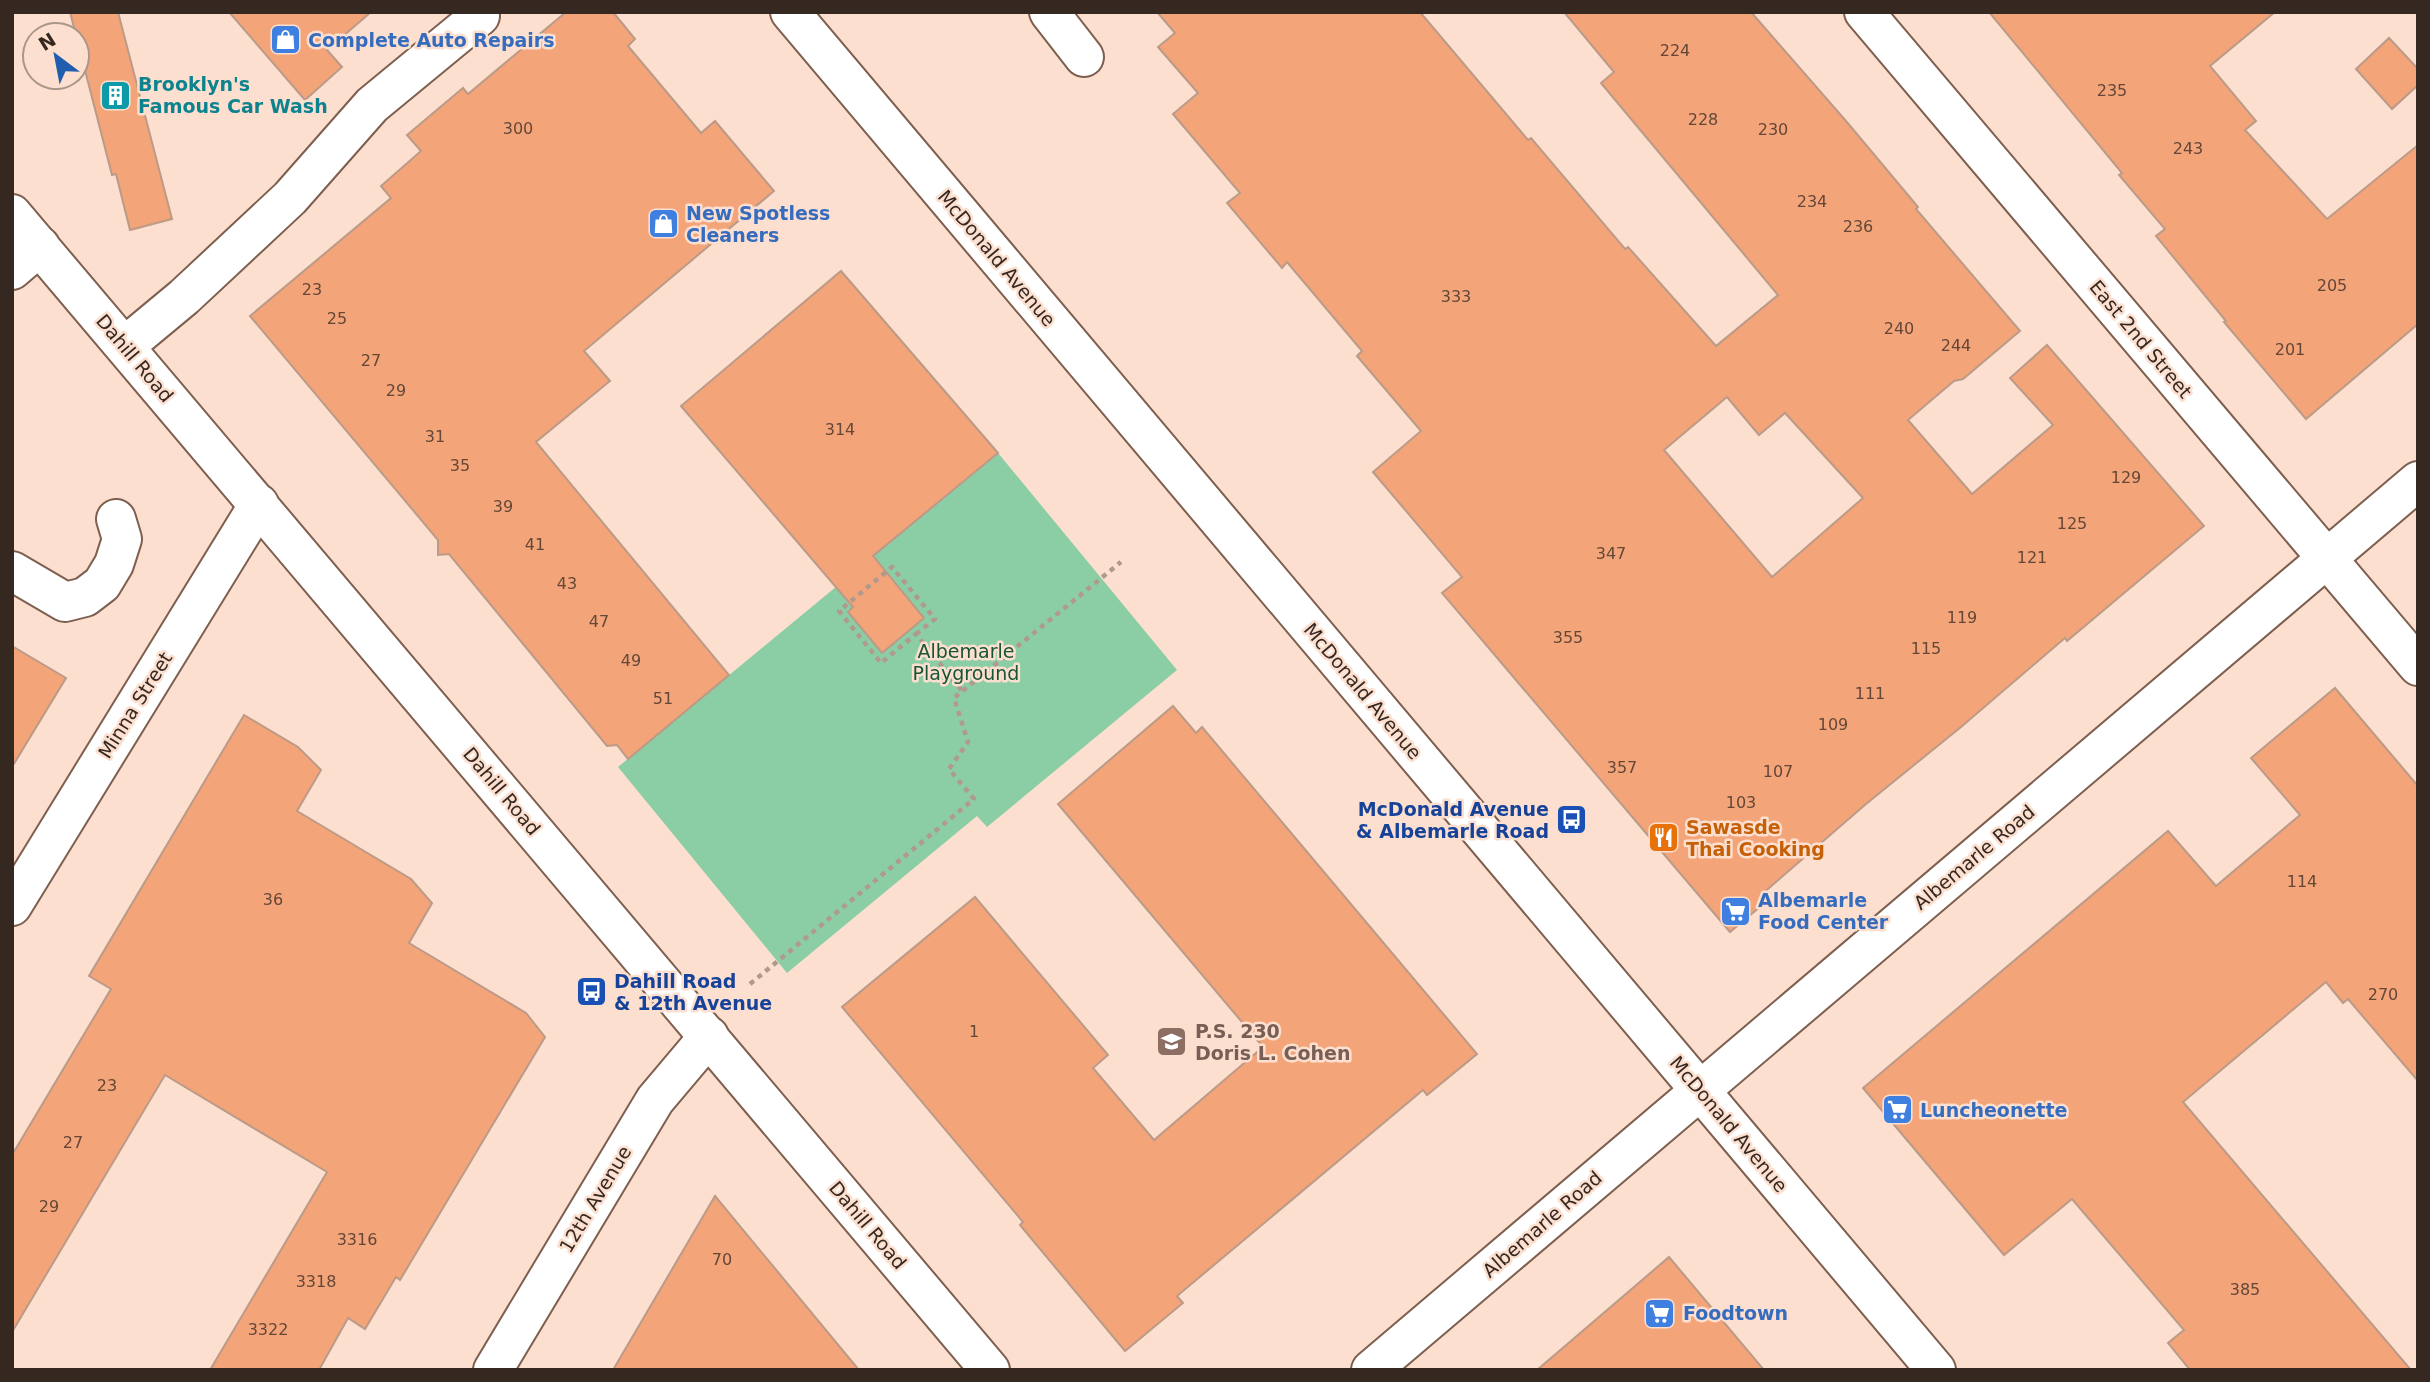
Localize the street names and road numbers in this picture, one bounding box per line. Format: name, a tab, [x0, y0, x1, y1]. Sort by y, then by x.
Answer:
street label: McDonald Avenue	[934, 186, 1060, 330]
street label: East 2nd Street	[2085, 276, 2197, 402]
street label: Dahill Road	[92, 310, 178, 406]
street label: McDonald Avenue	[1300, 619, 1426, 763]
street label: Minna Street	[94, 648, 176, 762]
street label: Dahill Road	[459, 743, 545, 839]
street label: Albemarle Road	[1909, 800, 2039, 914]
street label: McDonald Avenue	[1666, 1052, 1792, 1196]
street label: 12th Avenue	[555, 1142, 635, 1256]
street label: Albemarle Road	[1478, 1166, 1606, 1282]
street label: Dahill Road	[825, 1177, 911, 1273]

